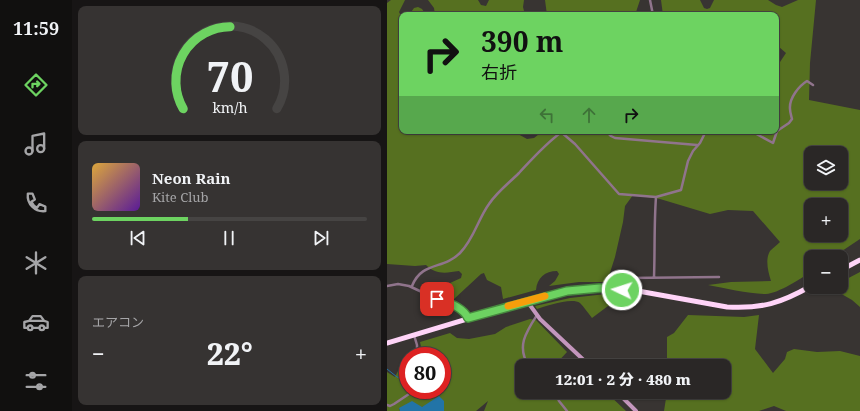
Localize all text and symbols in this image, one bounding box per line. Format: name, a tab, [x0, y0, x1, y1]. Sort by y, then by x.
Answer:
text: 11:59	[13, 16, 59, 40]
text: 390 m	[481, 22, 563, 60]
icon: right	[415, 28, 467, 80]
text: 70	[206, 47, 253, 103]
text: 右折	[481, 60, 517, 84]
icon: directions	[22, 71, 50, 99]
text: km/h	[212, 97, 247, 116]
icon: left	[536, 104, 558, 126]
icon: ahead	[578, 104, 600, 126]
icon: right	[620, 104, 642, 126]
icon: music	[22, 130, 50, 158]
map controls	[804, 146, 848, 294]
button: layers	[804, 146, 848, 190]
text: Neon Rain	[152, 168, 230, 188]
text: Kite Club	[152, 188, 208, 206]
icon: phone	[22, 189, 50, 217]
button: +	[804, 198, 848, 242]
icon: previous	[127, 227, 149, 249]
icon: pause	[218, 227, 240, 249]
icon: next	[310, 227, 332, 249]
icon: climate	[22, 249, 50, 277]
button: −	[804, 250, 848, 294]
position arrow	[601, 269, 643, 311]
pin	[420, 282, 454, 316]
icon: arrive	[426, 288, 448, 310]
icon: car	[22, 308, 50, 336]
text: エアコン	[92, 313, 144, 331]
text: 22°	[207, 333, 253, 374]
text: −	[92, 338, 105, 368]
text: +	[355, 338, 367, 368]
speed limit sign: 80	[399, 347, 451, 399]
icon: filters	[22, 367, 50, 395]
text: 12:01 · 2 分 · 480 m	[555, 369, 691, 389]

